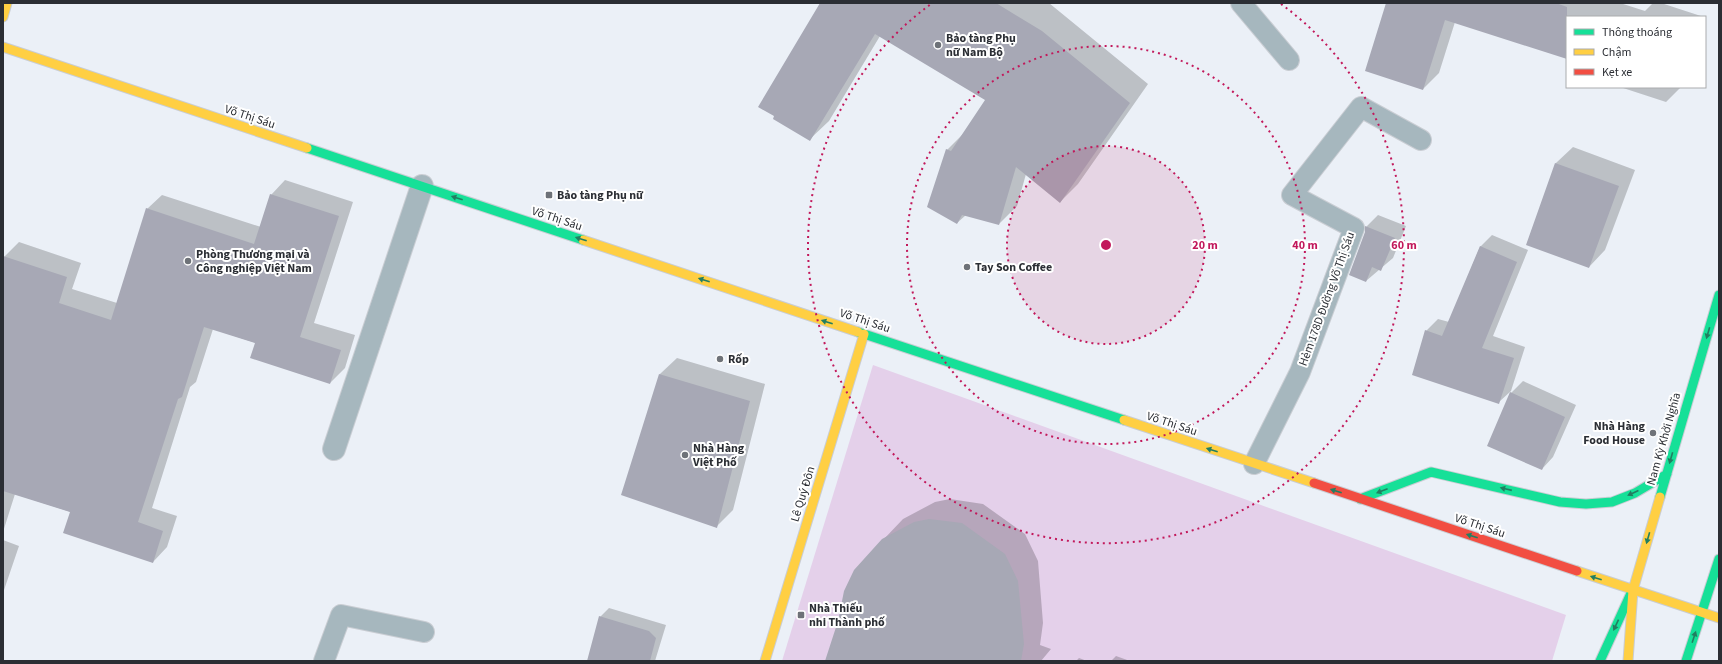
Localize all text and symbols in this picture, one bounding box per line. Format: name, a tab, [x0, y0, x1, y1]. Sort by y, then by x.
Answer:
legend	[1566, 16, 1706, 88]
text: Thông thoáng	[1602, 24, 1672, 41]
place label: Bảo tàng Phụ nữ Nam Bộ	[946, 30, 1016, 61]
marker: Bảo tàng Phụ nữ Nam Bộ	[933, 40, 943, 50]
text: Chậm	[1602, 44, 1631, 61]
text: Kẹt xe	[1602, 64, 1632, 81]
street label: Võ Thị Sáu	[223, 101, 277, 133]
place label: Bảo tàng Phụ nữ	[557, 187, 644, 204]
marker: Bảo tàng Phụ nữ	[544, 190, 554, 200]
one-way arrow	[451, 195, 463, 201]
street label: Võ Thị Sáu	[530, 203, 584, 235]
street label: Hẻm 178D Đường Võ Thị Sáu	[1295, 230, 1359, 368]
one-way arrow	[574, 236, 586, 242]
text: 20 m	[1192, 237, 1218, 254]
text: 40 m	[1292, 237, 1318, 254]
text: 60 m	[1391, 237, 1417, 254]
centre of rings	[1099, 238, 1113, 252]
place label: Phòng Thương mại và Công nghiệp Việt Nam	[196, 246, 312, 277]
marker: Phòng Thương mại và Công nghiệp Việt Nam	[183, 256, 193, 266]
place label: Tay Son Coffee	[975, 259, 1052, 276]
marker: Tay Son Coffee	[962, 262, 972, 272]
one-way arrow	[698, 277, 710, 283]
street label: Võ Thị Sáu	[838, 305, 892, 337]
one-way arrow	[821, 318, 833, 324]
one-way arrow	[1705, 327, 1711, 339]
place label: Rốp	[728, 351, 749, 368]
marker: Rốp	[715, 354, 725, 364]
street label: Nam Kỳ Khởi Nghĩa	[1643, 391, 1685, 487]
street label: Võ Thị Sáu	[1145, 408, 1199, 440]
place label: Nhà Hàng Food House	[1583, 418, 1646, 449]
marker: Nhà Hàng Food House	[1648, 428, 1658, 438]
place label: Nhà Hàng Việt Phố	[692, 440, 745, 471]
one-way arrow	[1206, 447, 1218, 453]
marker: Nhà Hàng Việt Phố	[680, 450, 690, 460]
one-way arrow	[1668, 452, 1674, 464]
street label: Lê Quý Đôn	[787, 464, 819, 524]
one-way arrow	[1500, 486, 1512, 492]
one-way arrow	[1329, 488, 1341, 494]
one-way arrow	[1375, 488, 1387, 494]
one-way arrow	[1627, 490, 1638, 496]
street label: Võ Thị Sáu	[1453, 510, 1507, 542]
one-way arrow	[1466, 533, 1478, 539]
one-way arrow	[1645, 533, 1651, 545]
one-way arrow	[1589, 574, 1601, 580]
place label: Nhà Thiếu nhi Thành phố	[809, 600, 885, 631]
marker: Nhà Thiếu nhi Thành phố	[796, 610, 806, 620]
one-way arrow	[1613, 620, 1619, 631]
one-way arrow	[1691, 630, 1697, 642]

